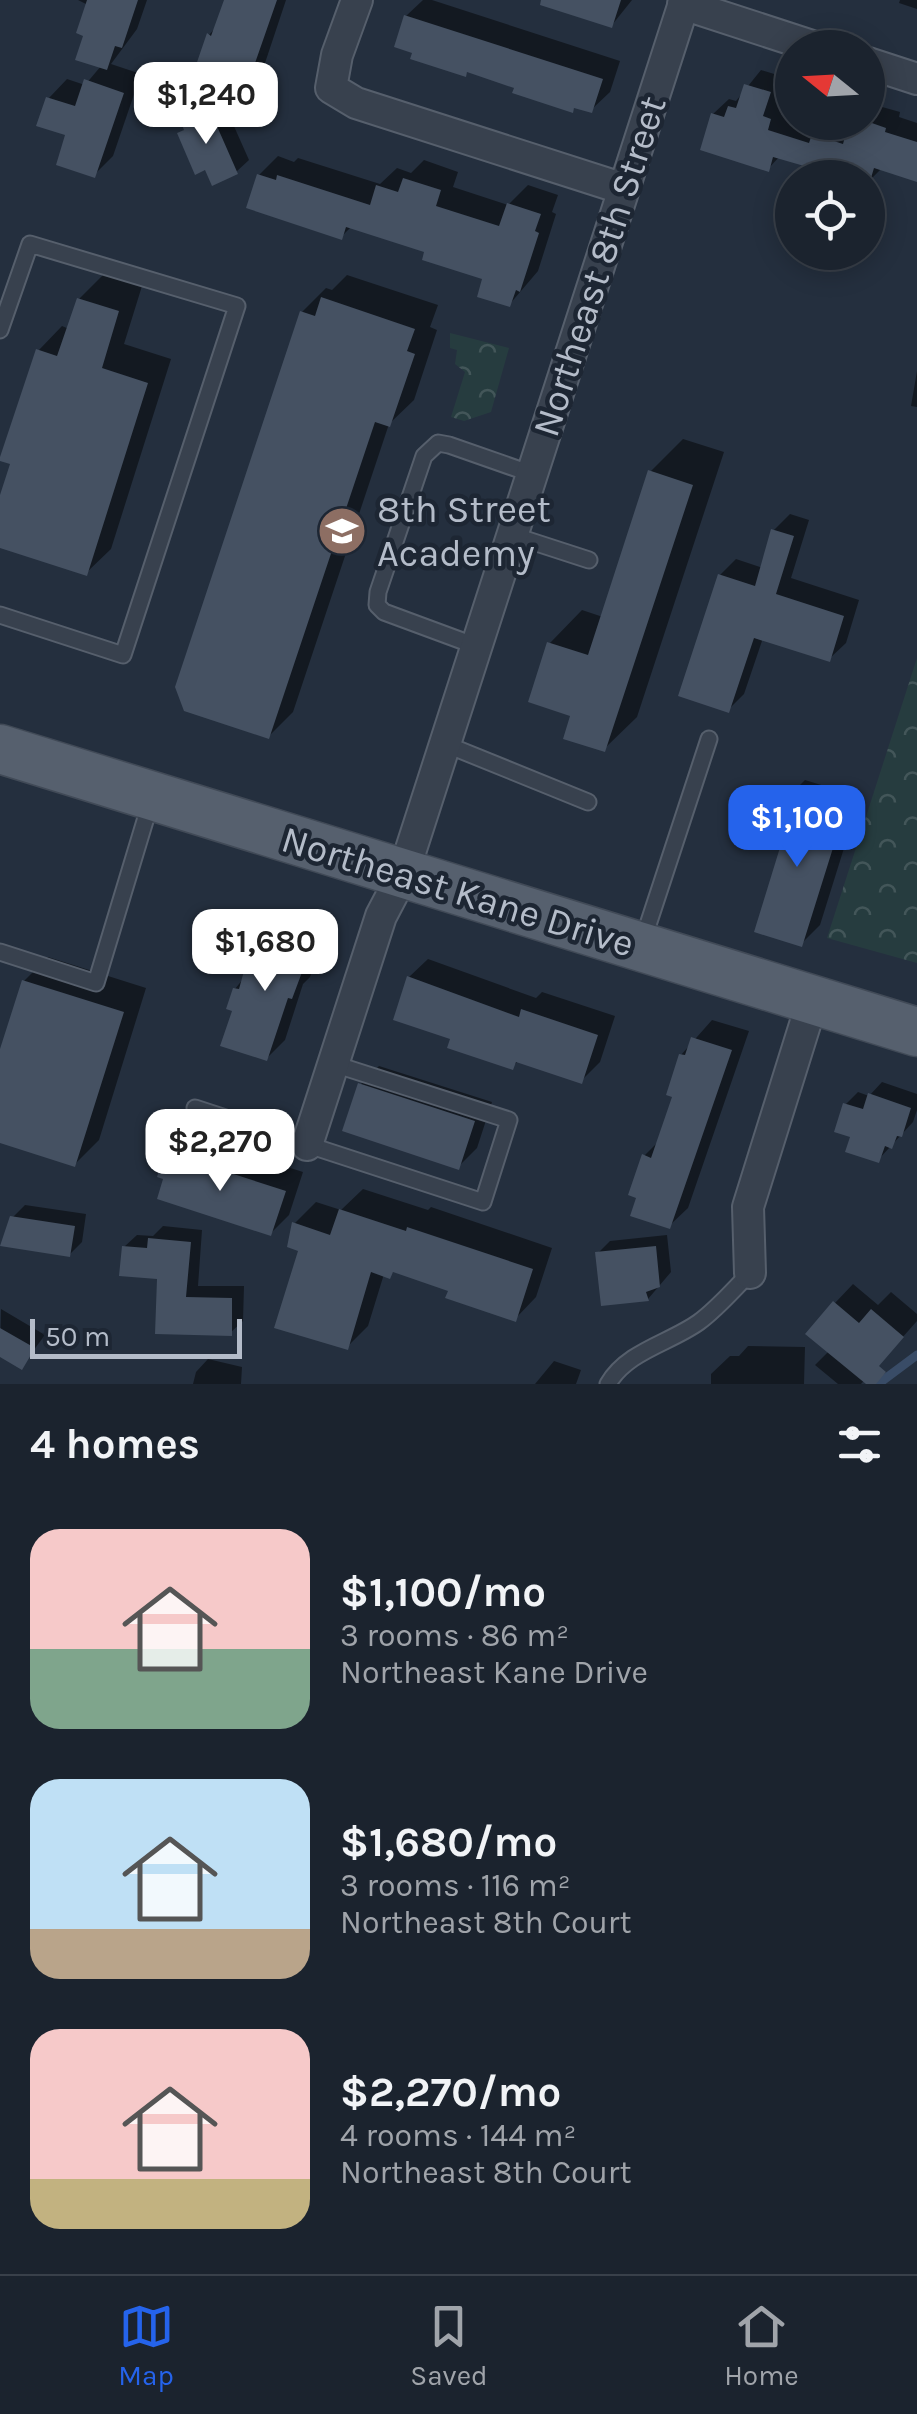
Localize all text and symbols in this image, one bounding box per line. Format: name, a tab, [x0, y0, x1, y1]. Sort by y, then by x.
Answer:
north arrow	[775, 30, 885, 140]
map controls	[775, 30, 885, 270]
pin: $1,240	[125, 62, 287, 147]
text: $1,240	[156, 76, 256, 113]
street label: Northeast 8th Street	[523, 90, 676, 442]
button: locate	[775, 160, 885, 270]
place label: 8th Street Academy	[377, 487, 551, 576]
school or university icon: 8th Street Academy	[316, 505, 368, 557]
pin: $1,100	[716, 785, 878, 870]
text: $1,100	[750, 799, 844, 836]
street label: Northeast Kane Drive	[276, 817, 639, 966]
pin: $1,680	[184, 909, 346, 994]
text: $1,680	[214, 923, 316, 960]
pin: $2,270	[139, 1109, 301, 1194]
text: $2,270	[167, 1123, 273, 1160]
scale bar	[30, 1314, 242, 1358]
text: 50 m	[45, 1320, 110, 1353]
icon: filters	[832, 1417, 887, 1472]
text: 4 homes	[30, 1419, 200, 1469]
text: $1,100/mo	[340, 1567, 546, 1617]
icon: home	[110, 1569, 230, 1689]
text: 3 rooms · 86 m²	[340, 1617, 569, 1654]
text: Northeast Kane Drive	[340, 1654, 648, 1691]
text: $1,680/mo	[340, 1817, 557, 1867]
icon: home	[110, 1819, 230, 1939]
text: 3 rooms · 116 m²	[340, 1867, 571, 1904]
text: Northeast 8th Court	[340, 1904, 631, 1941]
text: $2,270/mo	[340, 2067, 561, 2117]
icon: home	[110, 2069, 230, 2189]
text: 4 rooms · 144 m²	[340, 2117, 576, 2154]
text: Northeast 8th Court	[340, 2154, 631, 2191]
tab: Map	[118, 2299, 174, 2392]
tab: Saved	[410, 2299, 488, 2392]
tab: Home	[724, 2299, 799, 2392]

